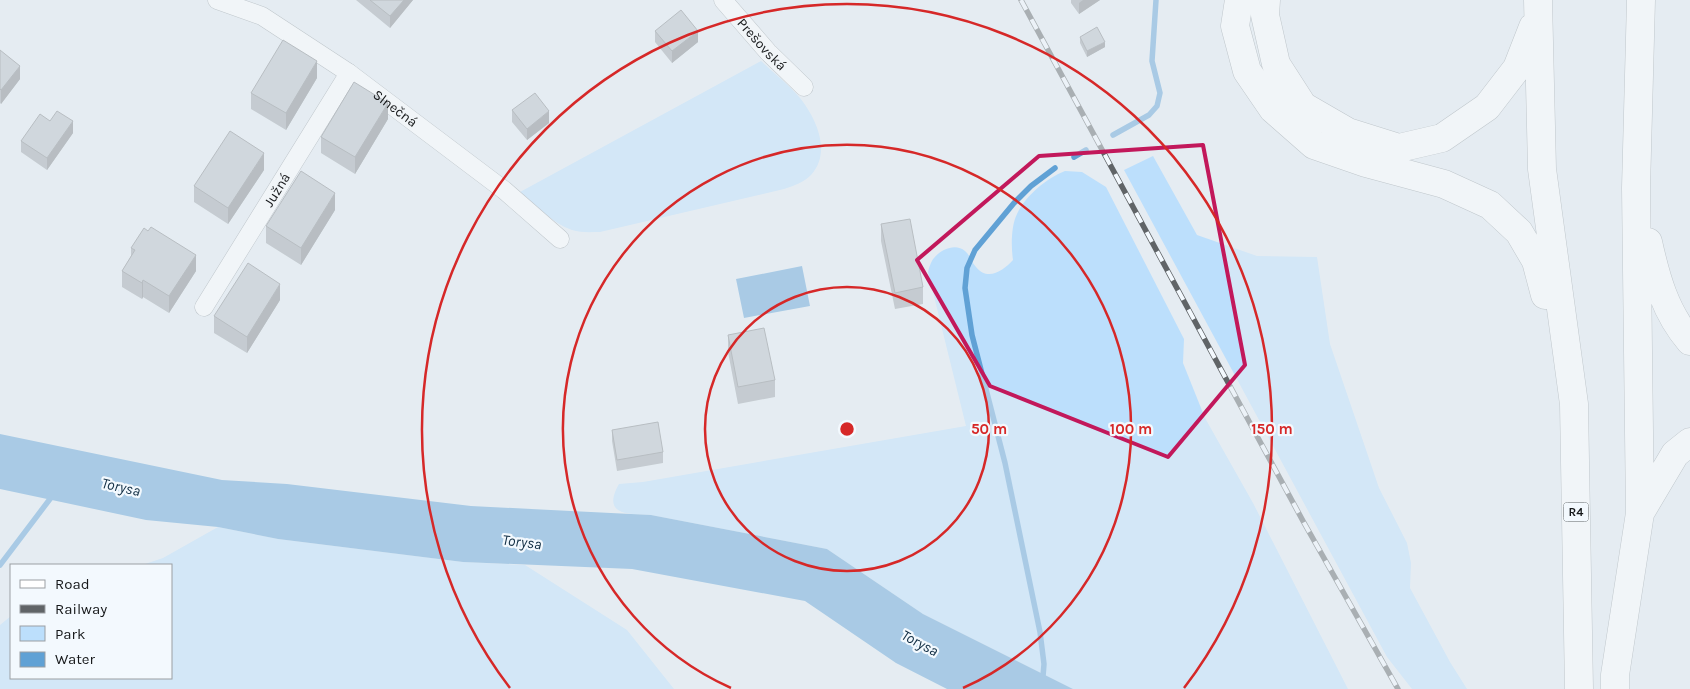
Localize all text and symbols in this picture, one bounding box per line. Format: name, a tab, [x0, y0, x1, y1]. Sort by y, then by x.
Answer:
street label: Prešovská	[734, 15, 790, 74]
street label: Slnečná	[370, 86, 421, 131]
street label: Južná	[260, 170, 294, 210]
centre of rings	[838, 420, 856, 438]
text: 50 m	[971, 420, 1007, 438]
text: 100 m	[1110, 420, 1152, 438]
text: 150 m	[1251, 420, 1293, 438]
water label: Torysa	[100, 474, 142, 500]
road number: R4	[1564, 502, 1588, 522]
water label: Torysa	[501, 531, 543, 553]
legend	[10, 564, 172, 679]
text: Road	[55, 575, 90, 593]
text: Railway	[55, 600, 107, 618]
text: Park	[55, 625, 85, 643]
water label: Torysa	[898, 626, 942, 660]
text: Water	[55, 650, 96, 668]

